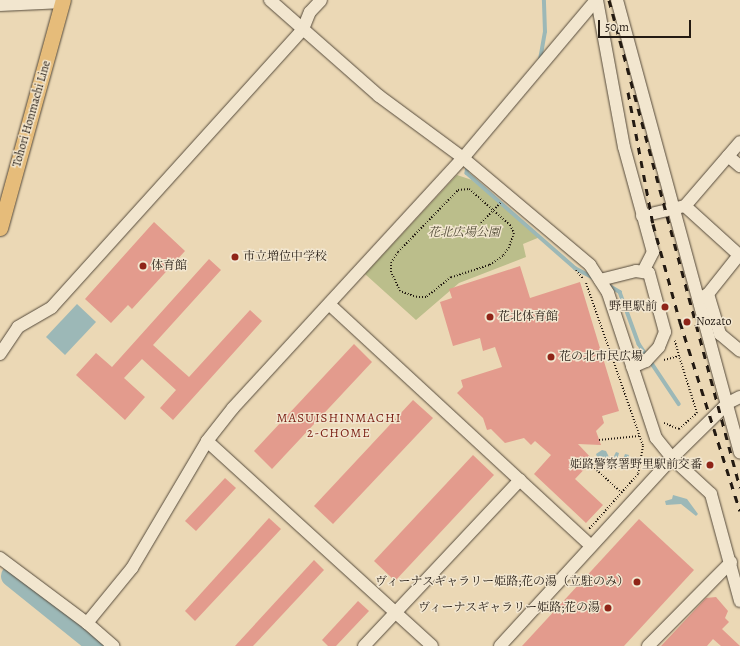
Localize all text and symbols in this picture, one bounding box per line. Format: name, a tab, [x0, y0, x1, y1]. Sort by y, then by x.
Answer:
scale bar	[600, 12, 693, 38]
text: 50 m	[605, 19, 629, 35]
street label: Tohori Honmachi Line	[10, 59, 54, 169]
park label: 花北広場公園	[428, 226, 500, 240]
place label: 市立増位中学校	[243, 250, 327, 264]
marker: 市立増位中学校	[230, 252, 240, 262]
place label: 体育館	[151, 259, 187, 273]
marker: 体育館	[138, 261, 148, 271]
place label: 野里駅前	[609, 300, 657, 314]
marker: 野里駅前	[660, 302, 670, 312]
place label: 花北体育館	[498, 310, 558, 324]
marker: 花北体育館	[485, 312, 495, 322]
place label: Nozato	[696, 315, 731, 329]
marker: Nozato	[681, 316, 693, 328]
place label: 花の北市民広場	[559, 350, 643, 364]
marker: 花の北市民広場	[546, 352, 556, 362]
district label: MASUISHINMACHI 2-CHOME	[277, 411, 401, 442]
place label: 姫路警察署野里駅前交番	[570, 458, 702, 472]
marker: 姫路警察署野里駅前交番	[705, 460, 715, 470]
place label: ヴィーナスギャラリー姫路;花の湯（立駐のみ）	[374, 575, 629, 589]
marker: ヴィーナスギャラリー姫路;花の湯（立駐のみ）	[632, 577, 642, 587]
place label: ヴィーナスギャラリー姫路;花の湯	[417, 601, 600, 615]
marker: ヴィーナスギャラリー姫路;花の湯	[603, 603, 613, 613]

